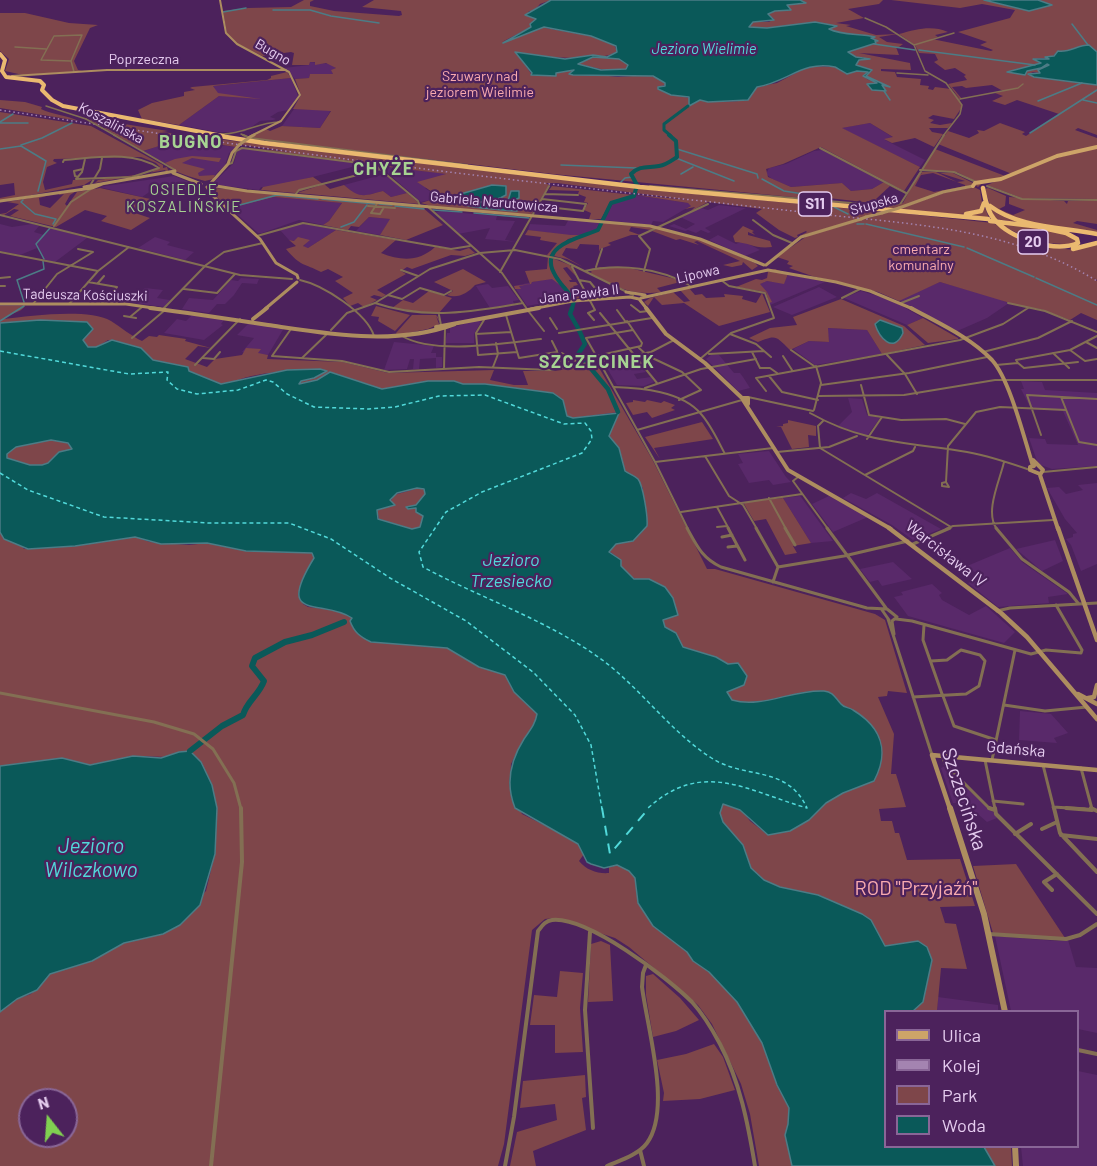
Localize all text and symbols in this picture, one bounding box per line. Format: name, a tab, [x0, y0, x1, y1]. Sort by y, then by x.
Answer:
street label: Bugno	[252, 35, 294, 69]
water label: Jezioro Wielimie	[651, 40, 757, 58]
street label: Poprzeczna	[109, 51, 179, 67]
park label: Szuwary nad jeziorem Wielimie	[426, 68, 534, 100]
street label: Koszalińska	[76, 99, 146, 147]
district label: BUGNO	[159, 131, 223, 153]
district label: CHYŻE	[353, 158, 415, 180]
district label: OSIEDLE KOSZALIŃSKIE	[126, 181, 242, 216]
street label: Gabriela Narutowicza	[429, 188, 559, 216]
street label: Słupska	[848, 189, 900, 219]
road number: S11	[798, 192, 832, 216]
road number: 20	[1018, 230, 1048, 254]
park label: cmentarz komunalny	[888, 241, 954, 274]
street label: Lipowa	[675, 261, 721, 287]
street label: Jana Pawła II	[538, 281, 620, 307]
street label: Tadeusza Kościuszki	[22, 286, 148, 304]
district label: SZCZECINEK	[539, 351, 655, 373]
street label: Warcisława IV	[902, 517, 990, 591]
water label: Jezioro Trzesiecko	[470, 549, 552, 592]
street label: Gdańska	[986, 737, 1046, 761]
street label: Szczecińska	[936, 745, 992, 853]
water label: Jezioro Wilczkowo	[44, 833, 138, 883]
park label: ROD "Przyjaźń"	[854, 876, 978, 900]
legend	[884, 1010, 1079, 1148]
text: Ulica	[942, 1024, 981, 1046]
text: Kolej	[942, 1054, 981, 1076]
text: Park	[942, 1084, 977, 1106]
north arrow	[18, 1088, 78, 1148]
text: N	[35, 1092, 51, 1113]
text: Woda	[942, 1114, 986, 1136]

